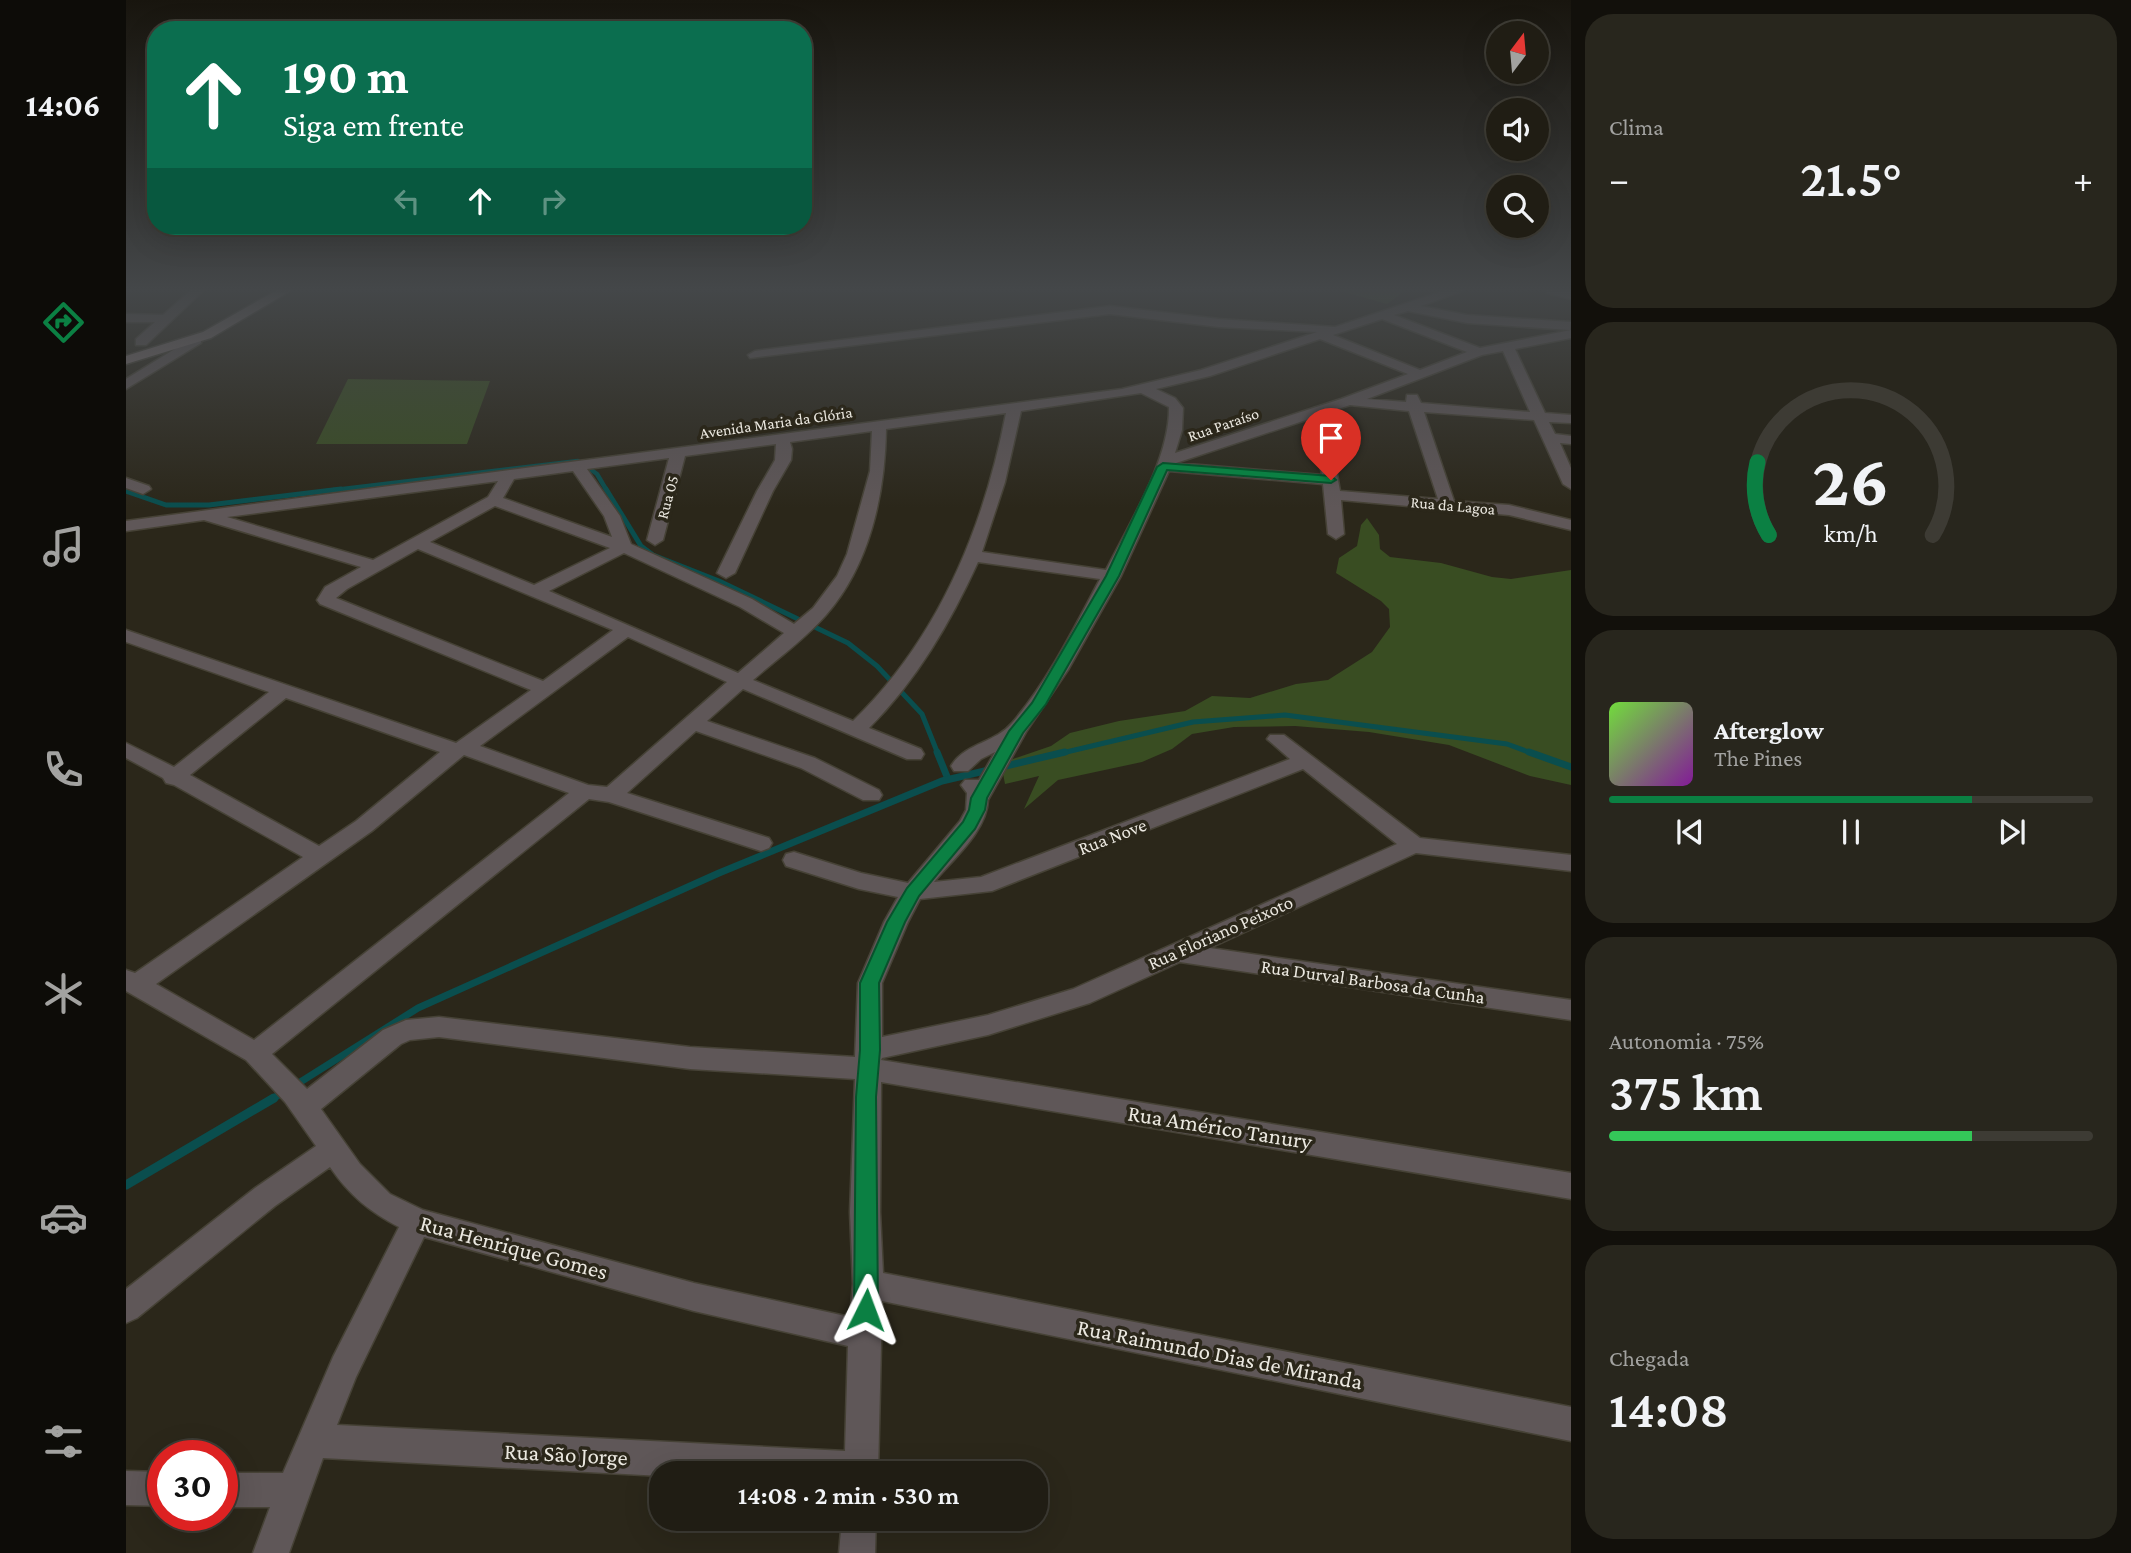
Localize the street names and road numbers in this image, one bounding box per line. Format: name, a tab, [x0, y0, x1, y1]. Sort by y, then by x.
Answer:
street label: Avenida Maria da Glória	[699, 403, 854, 442]
street label: Rua Paraíso	[1185, 404, 1261, 445]
street label: Rua 05	[654, 474, 681, 521]
street label: Rua da Lagoa	[1410, 493, 1497, 519]
street label: Rua Nove	[1075, 814, 1149, 859]
street label: Rua Floriano Peixoto	[1145, 891, 1296, 974]
street label: Rua Durval Barbosa da Cunha	[1260, 955, 1486, 1008]
street label: Rua Américo Tanury	[1126, 1100, 1314, 1154]
street label: Rua Henrique Gomes	[417, 1209, 611, 1285]
street label: Rua Raimundo Dias de Miranda	[1075, 1314, 1365, 1395]
street label: Rua São Jorge	[503, 1438, 629, 1470]

